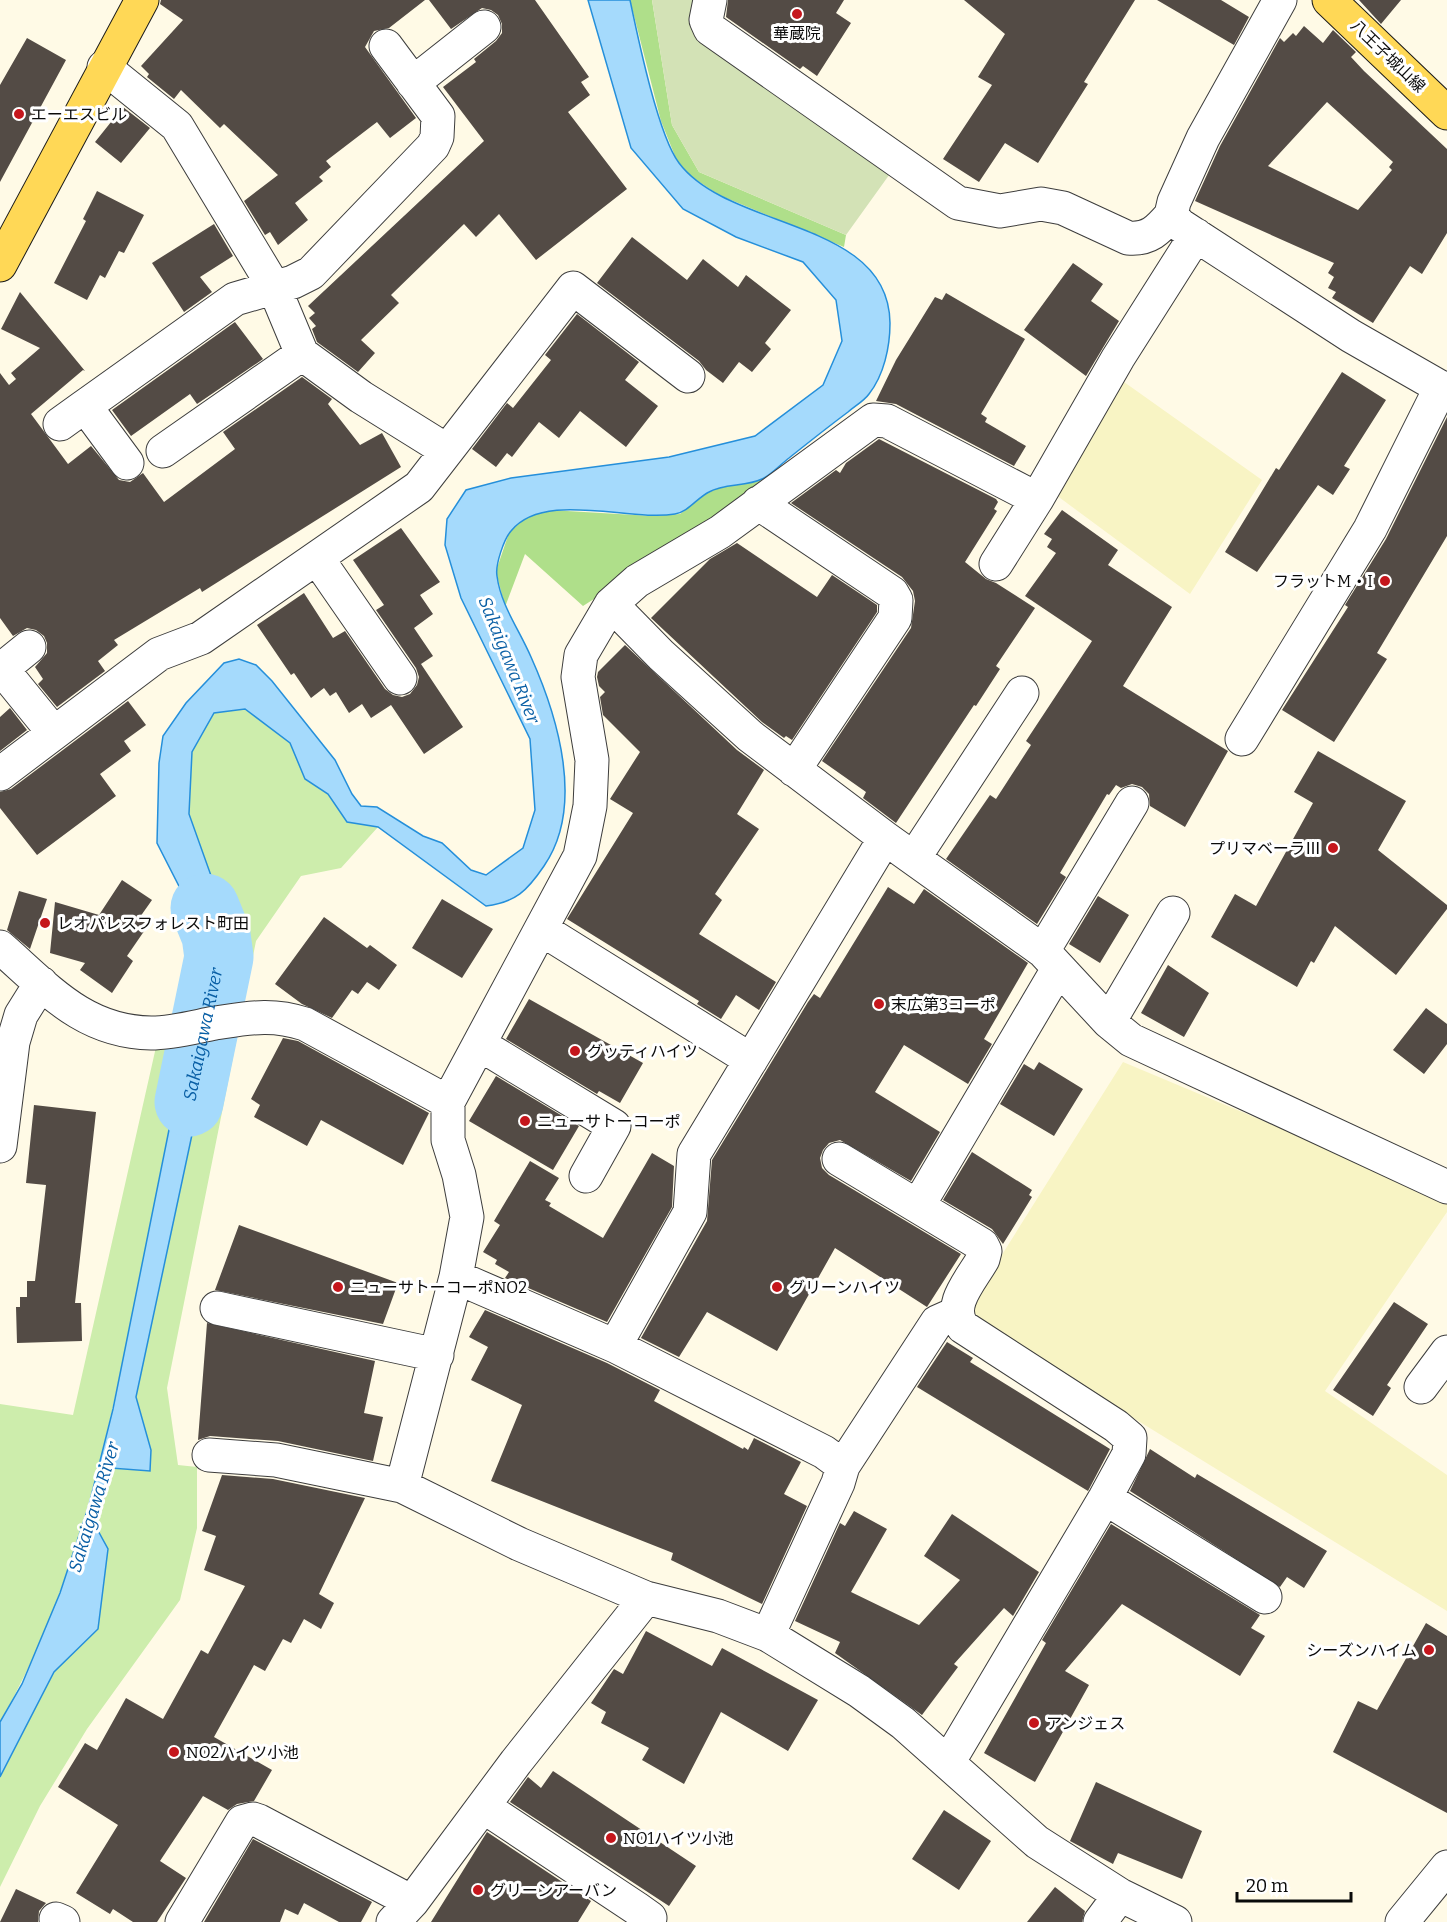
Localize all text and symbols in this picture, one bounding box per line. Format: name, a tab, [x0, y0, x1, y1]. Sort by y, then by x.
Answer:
marker: 華蔵院	[790, 7, 804, 21]
street label: 八王子城山線	[1347, 16, 1429, 96]
place label: 華蔵院	[773, 24, 821, 43]
place label: エーエスビル	[31, 105, 127, 124]
marker: エーエスビル	[12, 107, 26, 121]
place label: フラットM・I	[1273, 572, 1373, 591]
marker: フラットM・I	[1378, 574, 1392, 588]
water label: Sakaigawa River	[474, 593, 545, 727]
place label: プリマベーラⅢ	[1209, 839, 1321, 858]
marker: プリマベーラⅢ	[1326, 841, 1340, 855]
place label: レオパレスフォレスト町田	[57, 914, 249, 933]
marker: レオパレスフォレスト町田	[38, 916, 52, 930]
water label: Sakaigawa River	[179, 965, 228, 1103]
place label: 末広第3コーポ	[891, 995, 996, 1014]
marker: 末広第3コーポ	[872, 997, 886, 1011]
place label: グッティハイツ	[587, 1042, 698, 1061]
marker: グッティハイツ	[568, 1044, 582, 1058]
place label: ニューサトーコーポ	[537, 1112, 681, 1131]
marker: ニューサトーコーポ	[518, 1114, 532, 1128]
place label: ニューサトーコーポNO2	[350, 1278, 527, 1297]
place label: グリーンハイツ	[789, 1278, 900, 1297]
marker: ニューサトーコーポNO2	[331, 1280, 345, 1294]
marker: グリーンハイツ	[770, 1280, 784, 1294]
water label: Sakaigawa River	[64, 1439, 124, 1575]
place label: シーズンハイム	[1306, 1641, 1417, 1660]
marker: シーズンハイム	[1422, 1643, 1436, 1657]
place label: アンジェス	[1046, 1714, 1125, 1733]
marker: アンジェス	[1027, 1716, 1041, 1730]
place label: NO2ハイツ小池	[186, 1743, 299, 1762]
marker: NO2ハイツ小池	[167, 1745, 181, 1759]
place label: NO1ハイツ小池	[623, 1829, 734, 1848]
marker: NO1ハイツ小池	[604, 1831, 618, 1845]
scale bar	[1237, 1865, 1351, 1903]
text: 20 m	[1246, 1875, 1288, 1897]
place label: グリーンアーバン	[490, 1881, 617, 1900]
marker: グリーンアーバン	[471, 1883, 485, 1897]

